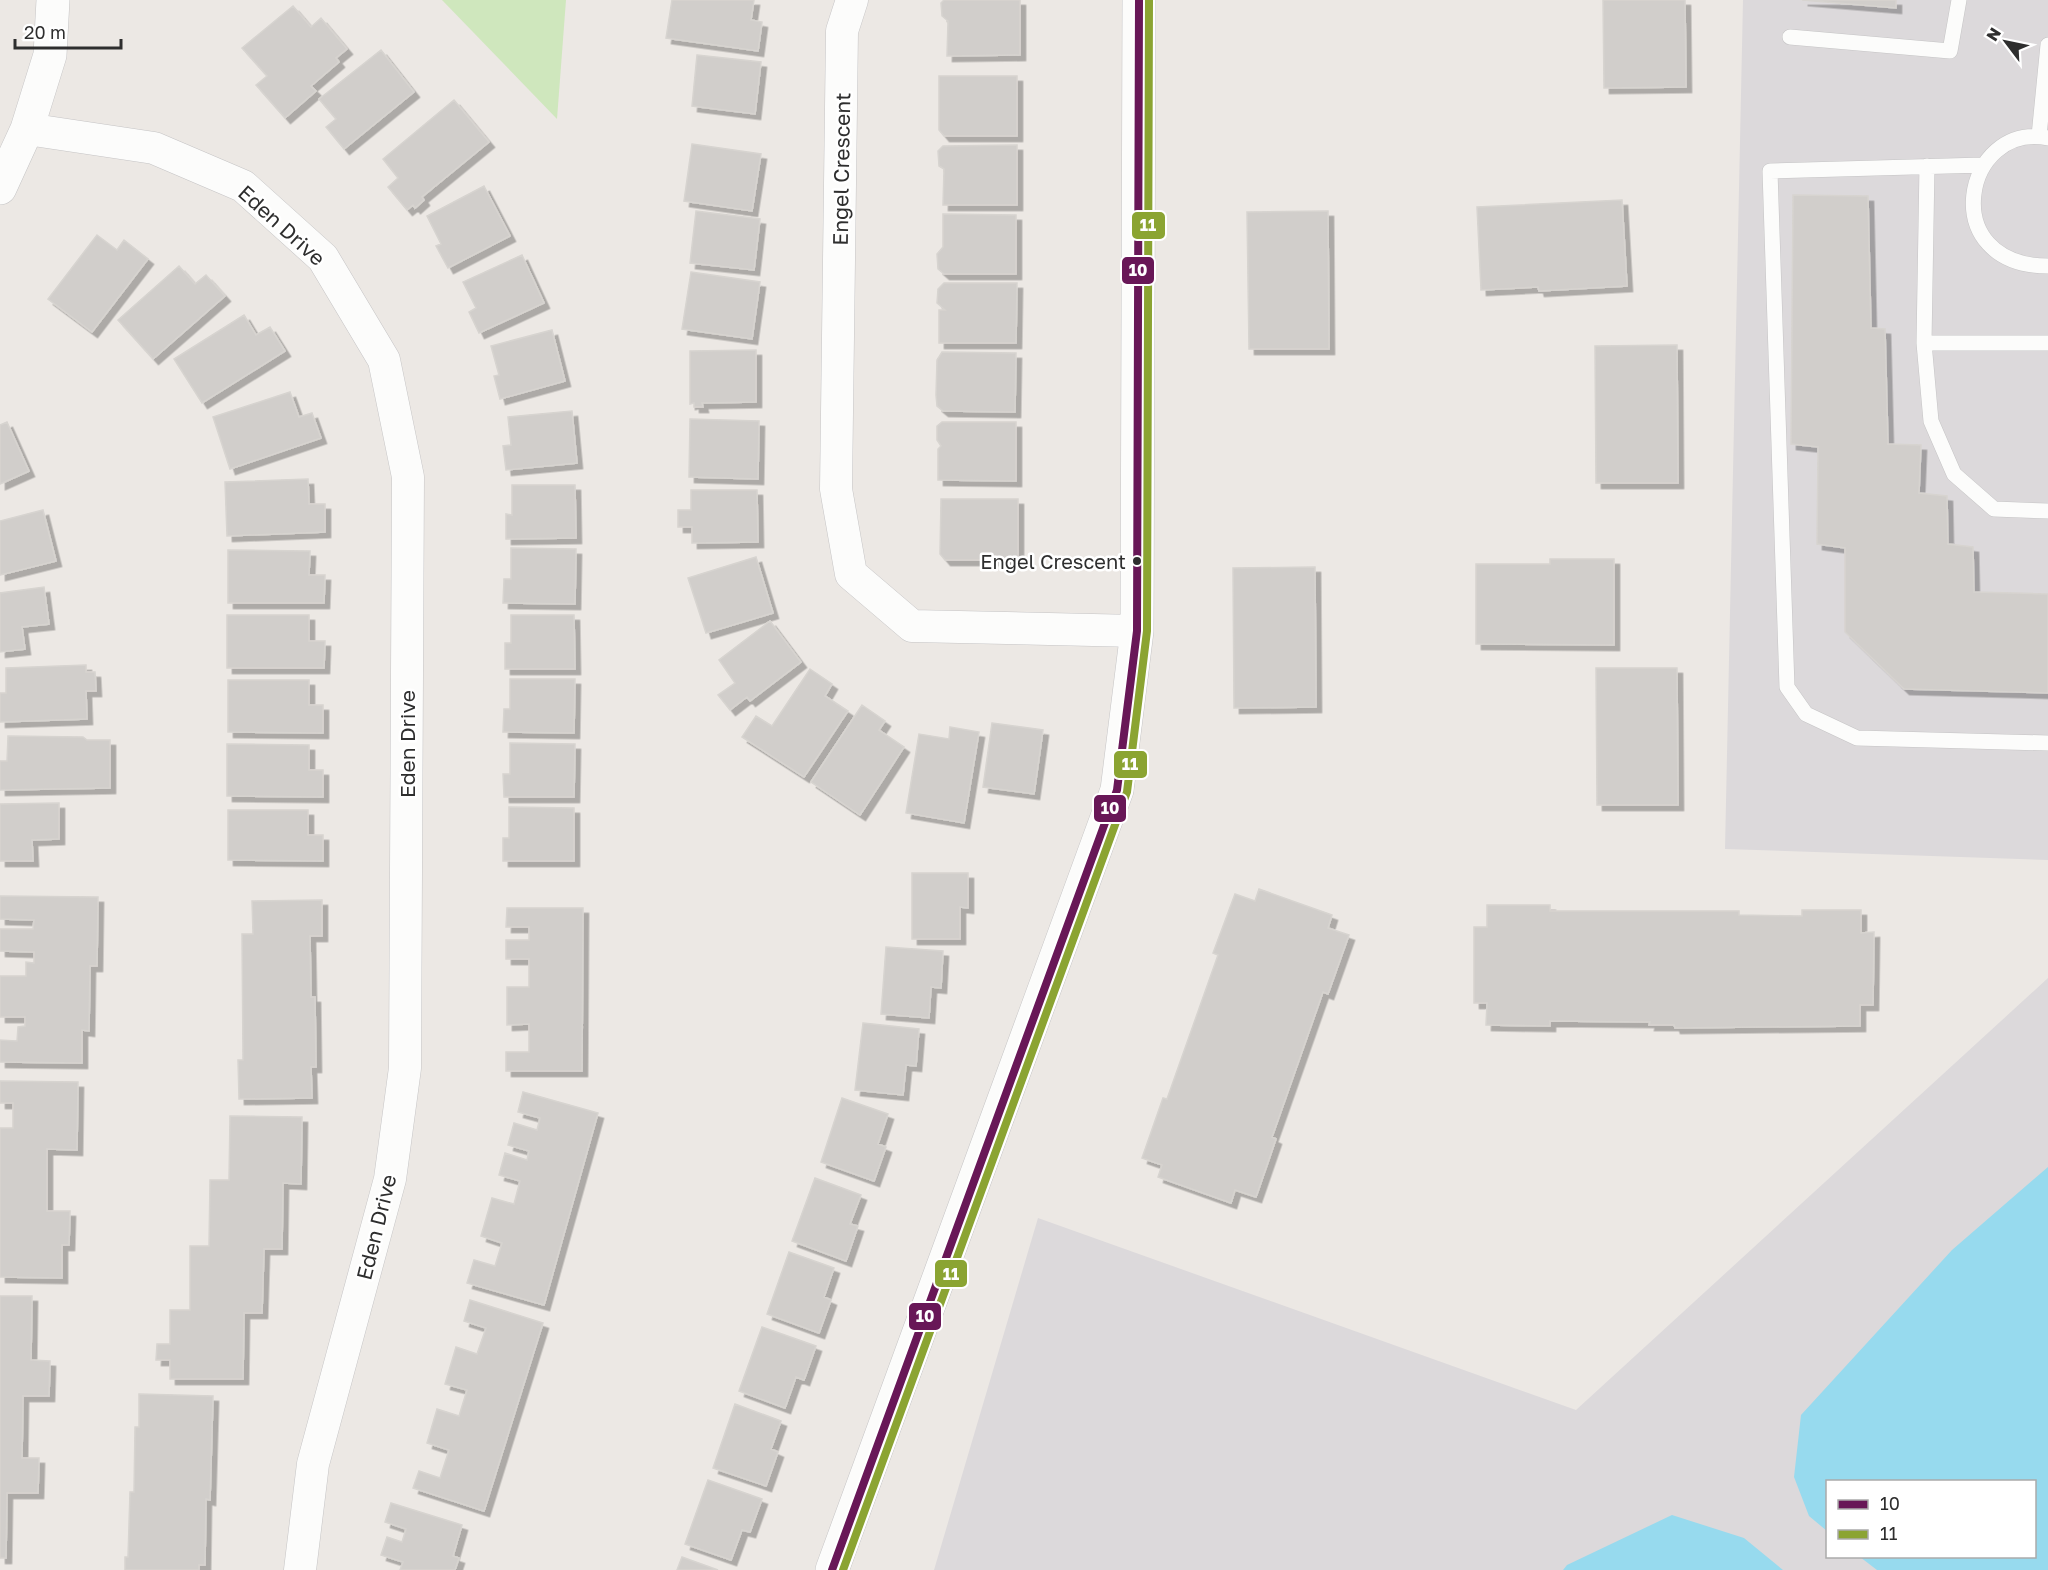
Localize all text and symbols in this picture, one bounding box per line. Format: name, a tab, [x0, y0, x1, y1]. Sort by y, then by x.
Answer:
scale bar	[15, 12, 122, 50]
north arrow	[1976, 12, 2036, 72]
text: 20 m	[24, 21, 66, 43]
text: N	[1982, 24, 2005, 45]
street label: Engel Crescent	[827, 92, 855, 246]
street label: Eden Drive	[233, 179, 331, 271]
line badge: 11	[1131, 211, 1166, 240]
text: 11	[1140, 215, 1156, 235]
line badge: 10	[1121, 256, 1155, 285]
text: 10	[1129, 260, 1147, 280]
place label: Engel Crescent	[980, 549, 1126, 573]
marker: Engel Crescent	[1131, 555, 1143, 567]
street label: Eden Drive	[394, 690, 420, 798]
line badge: 11	[1113, 750, 1148, 779]
text: 11	[1122, 754, 1138, 774]
line badge: 10	[1093, 794, 1127, 823]
text: 10	[1101, 798, 1119, 818]
street label: Eden Drive	[350, 1172, 402, 1282]
line badge: 11	[934, 1259, 968, 1288]
text: 11	[943, 1264, 959, 1284]
line badge: 10	[908, 1302, 942, 1331]
text: 10	[916, 1306, 934, 1326]
legend	[1826, 1480, 2036, 1558]
text: 10	[1880, 1492, 1900, 1514]
text: 11	[1880, 1522, 1898, 1544]

